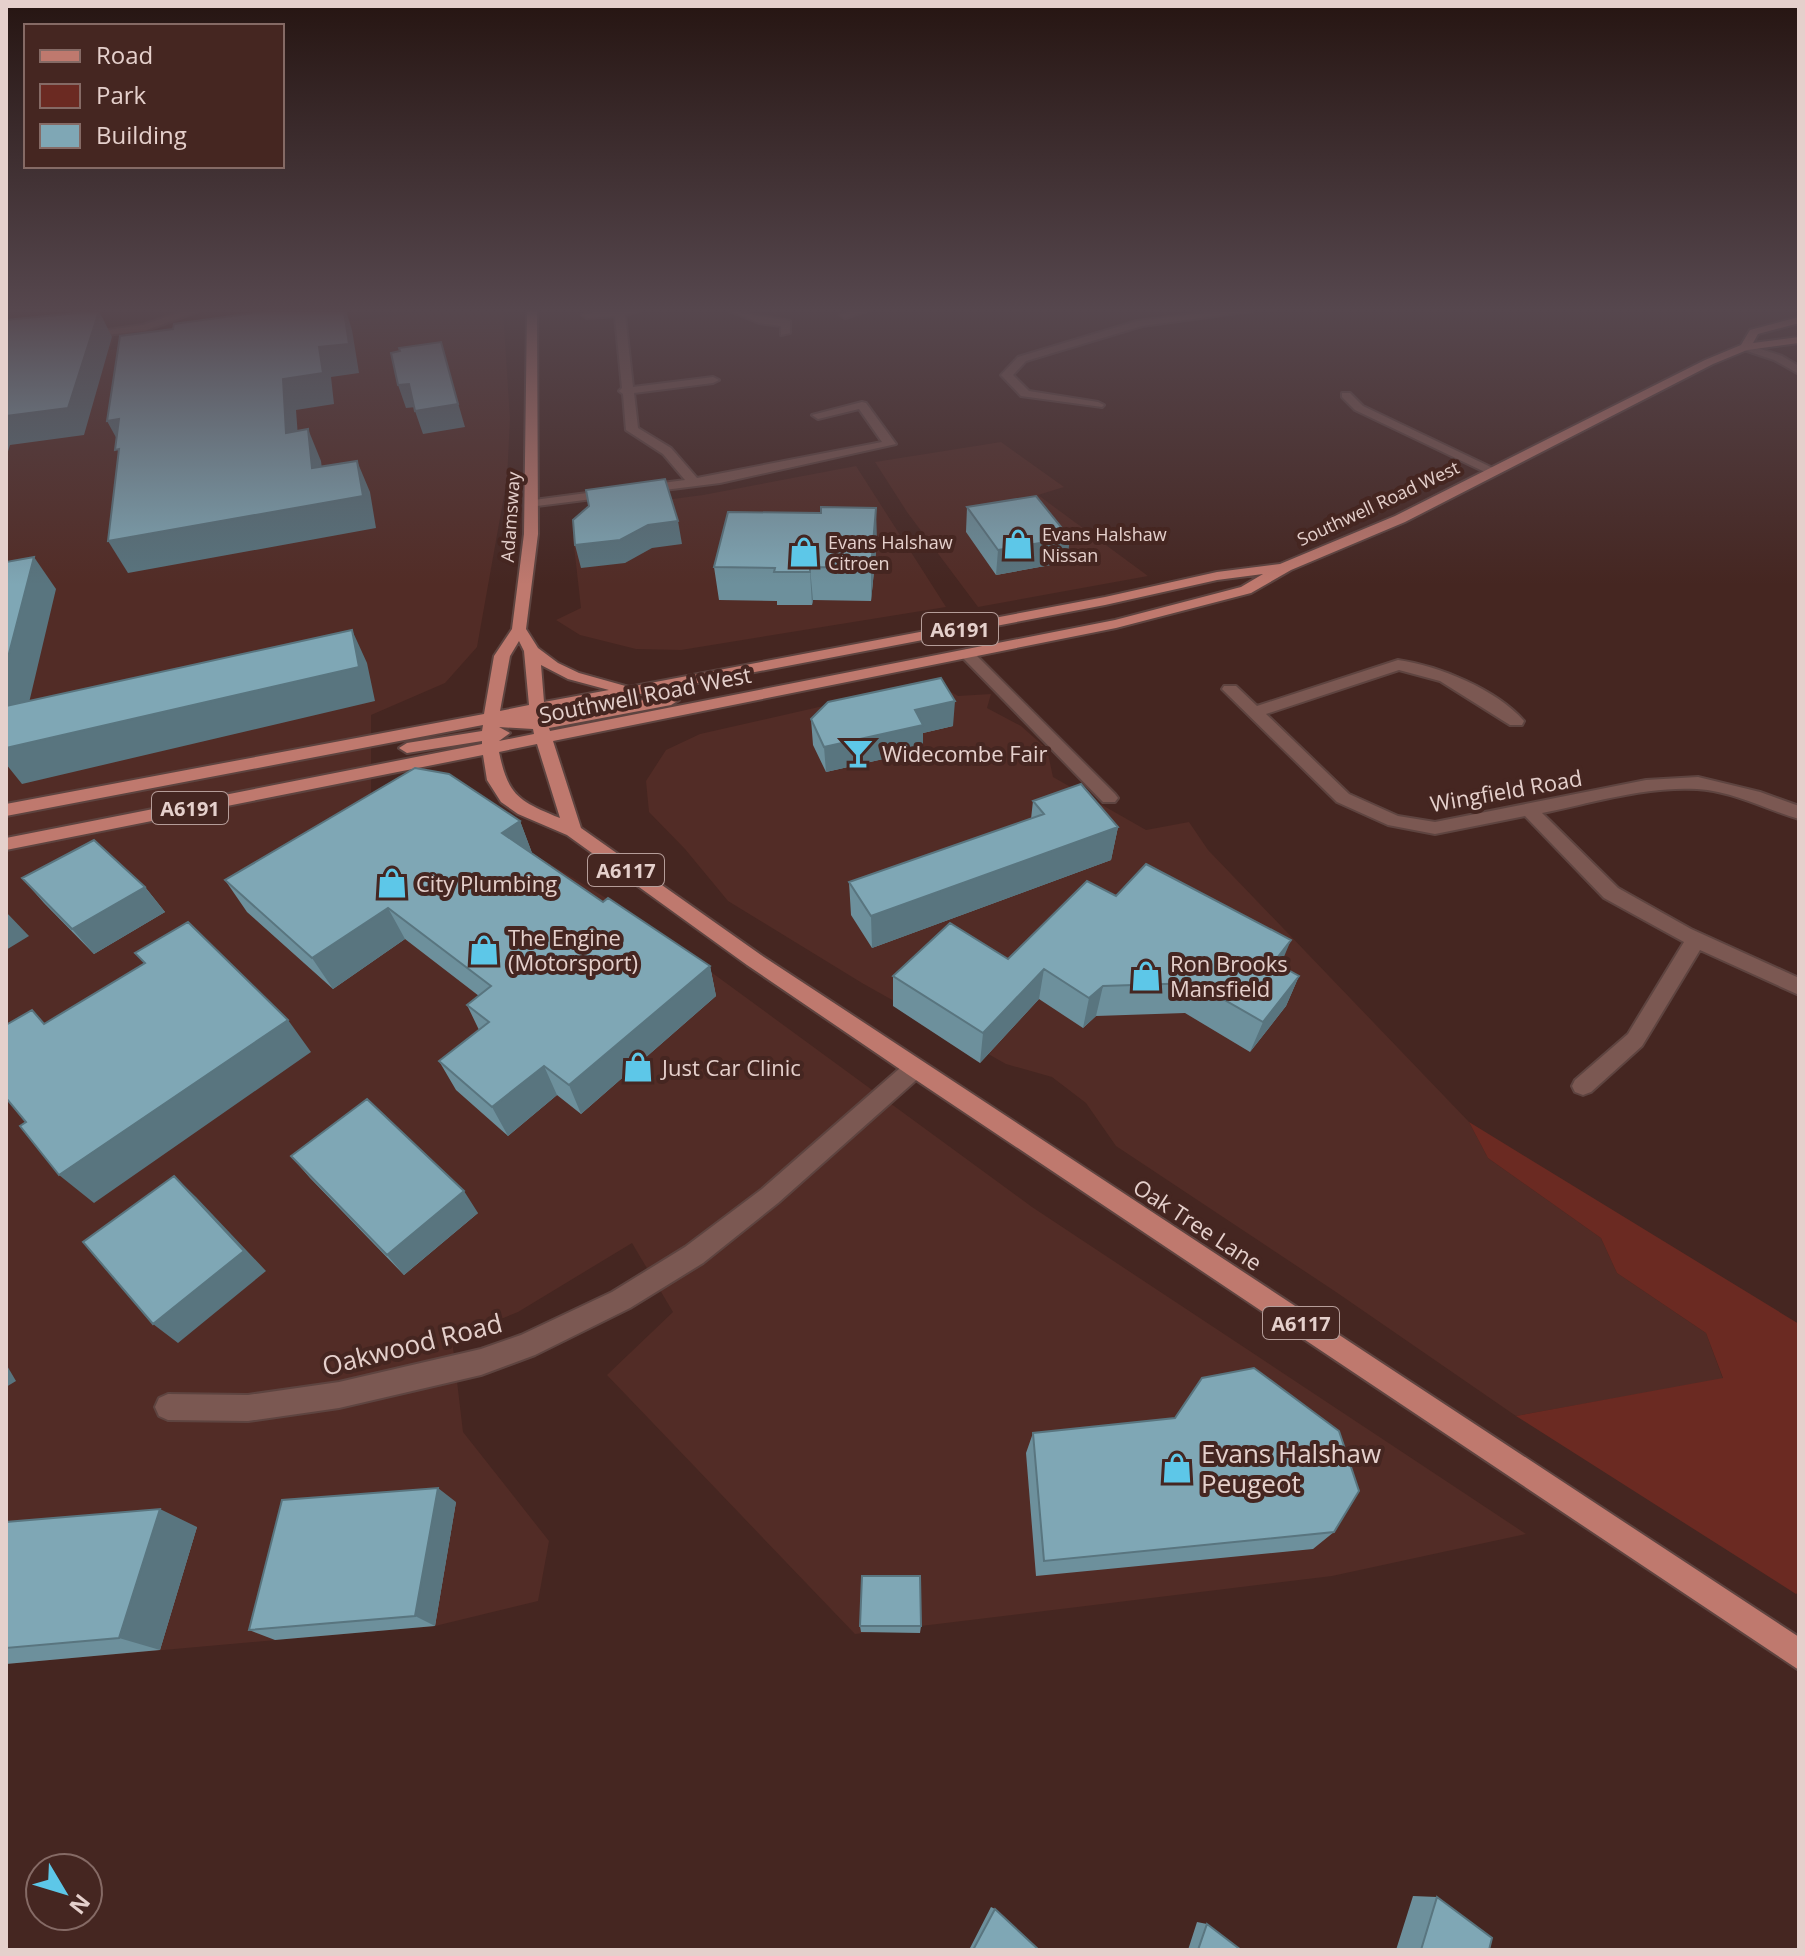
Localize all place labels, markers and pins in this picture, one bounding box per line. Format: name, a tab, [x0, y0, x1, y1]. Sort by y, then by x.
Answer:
place label: Evans Halshaw Nissan	[1042, 522, 1167, 567]
shop icon: Evans Halshaw Nissan	[1001, 527, 1035, 561]
place label: Evans Halshaw Citroen	[828, 530, 953, 575]
shop icon: Evans Halshaw Citroen	[787, 535, 821, 569]
bar icon: Widecombe Fair	[841, 736, 875, 770]
place label: Widecombe Fair	[882, 738, 1047, 768]
shop icon: City Plumbing	[375, 866, 409, 900]
place label: City Plumbing	[416, 868, 557, 898]
place label: The Engine (Motorsport)	[508, 922, 638, 977]
shop icon: The Engine (Motorsport)	[467, 933, 501, 967]
place label: Ron Brooks Mansfield	[1170, 948, 1288, 1003]
shop icon: Ron Brooks Mansfield	[1129, 959, 1163, 993]
shop icon: Just Car Clinic	[621, 1050, 655, 1084]
place label: Just Car Clinic	[660, 1052, 801, 1082]
place label: Evans Halshaw Peugeot	[1201, 1435, 1381, 1501]
shop icon: Evans Halshaw Peugeot	[1160, 1451, 1194, 1485]

